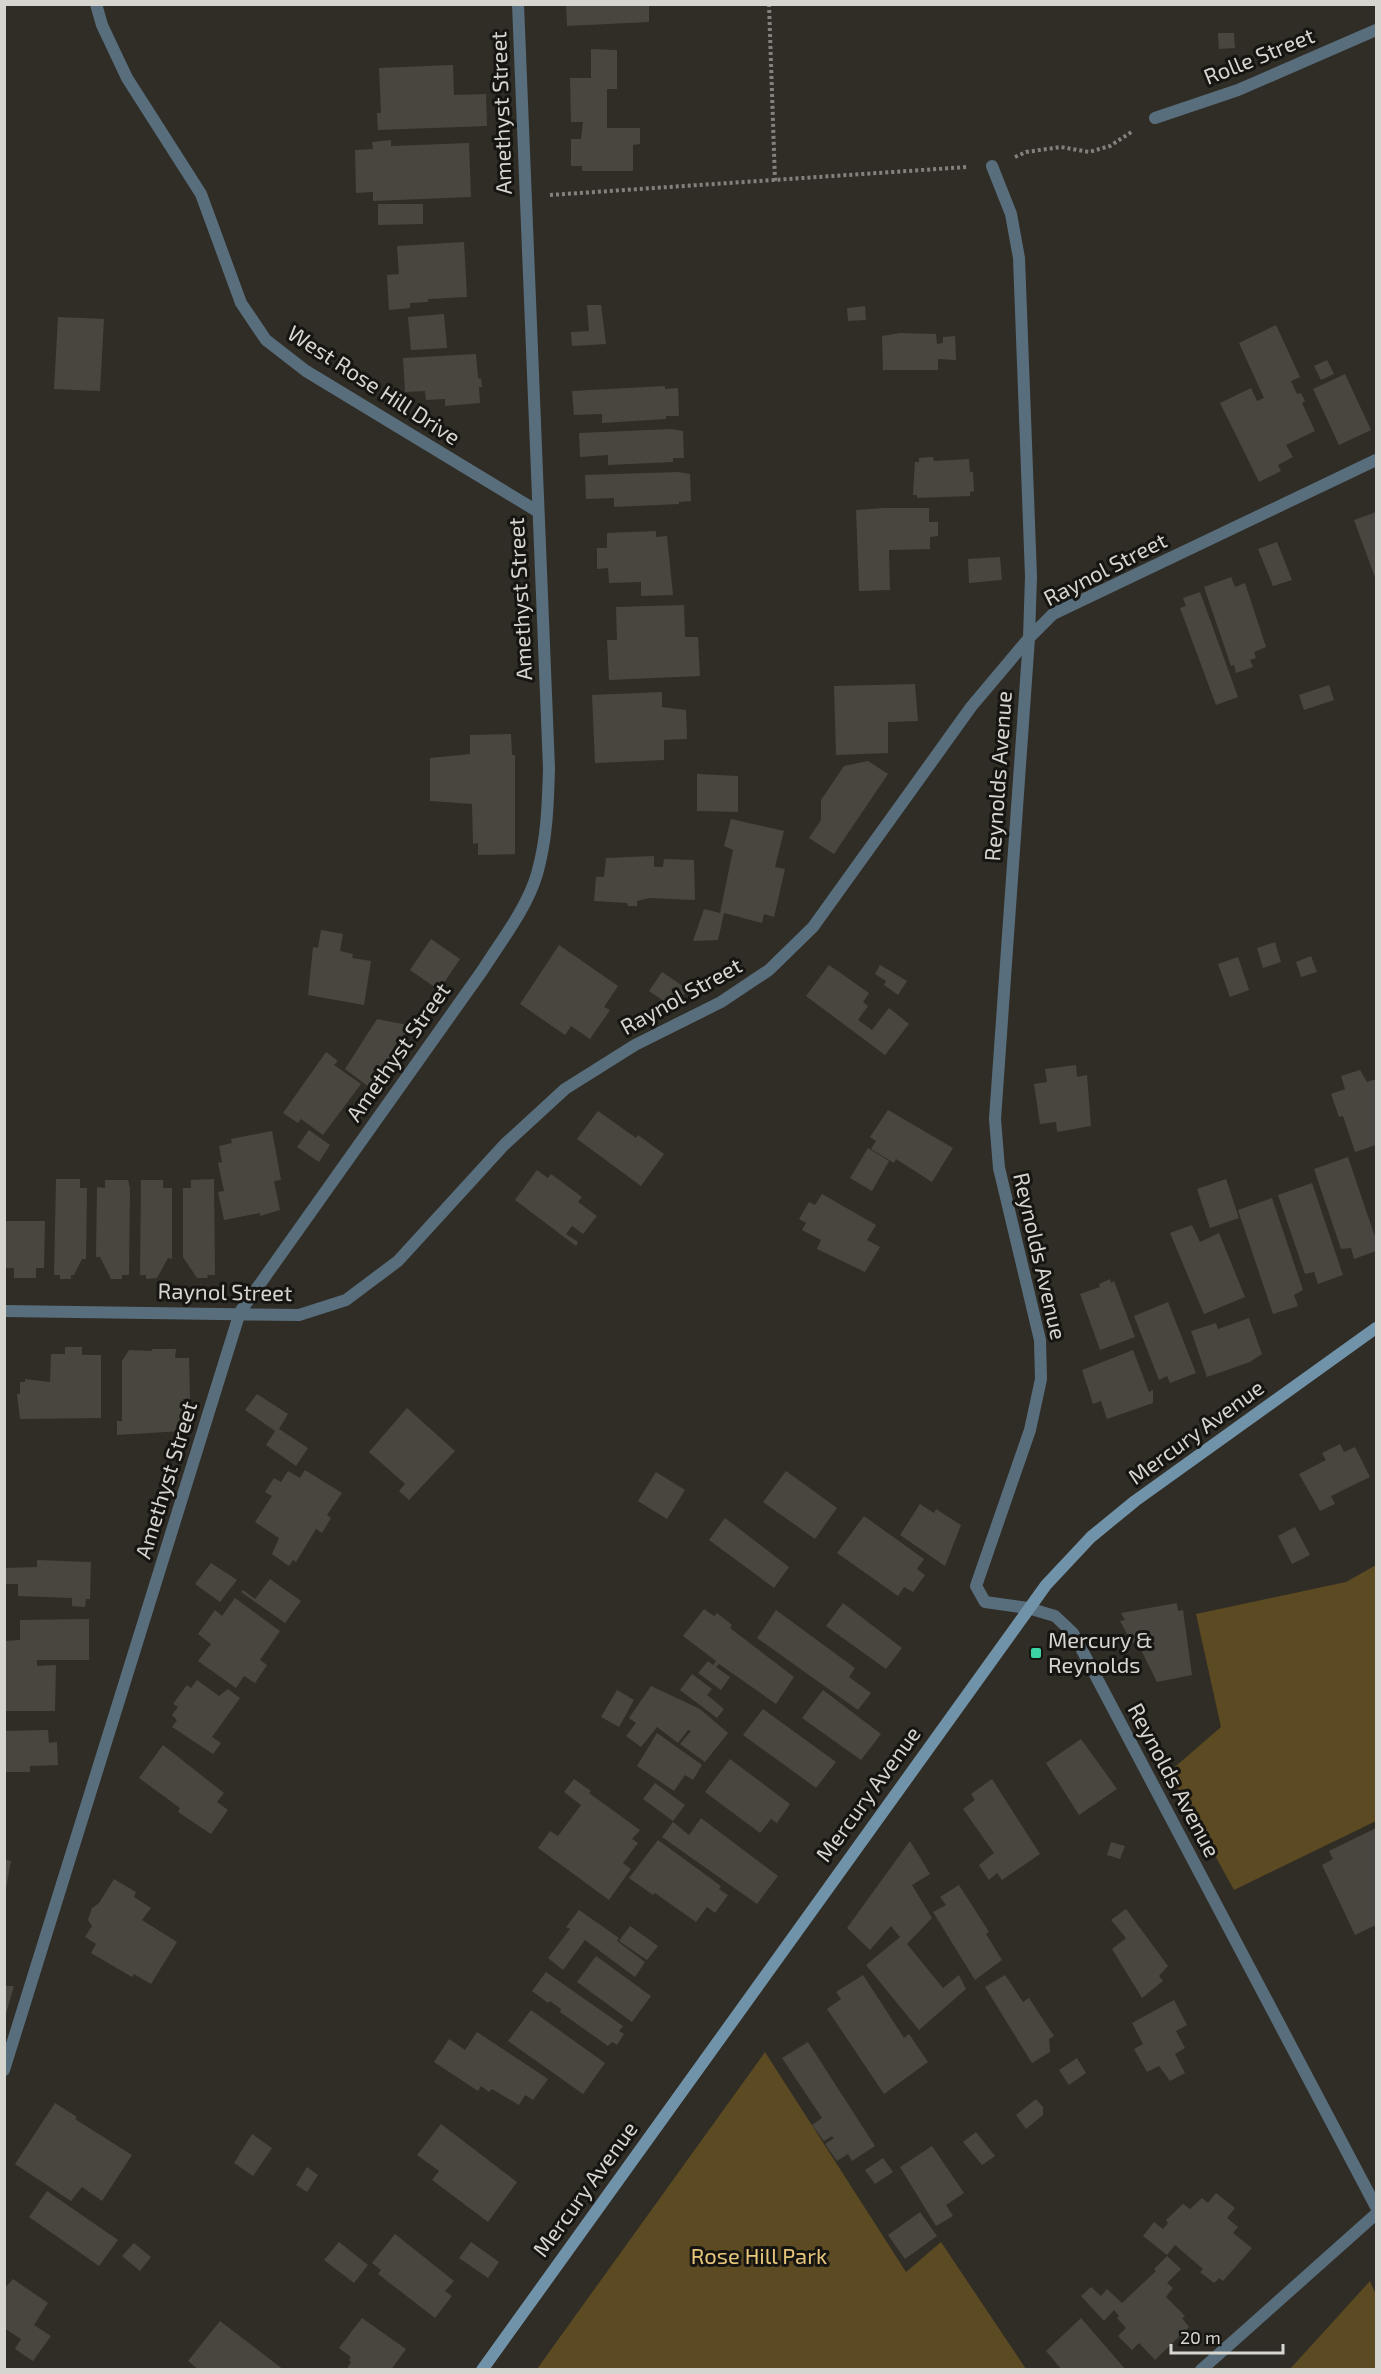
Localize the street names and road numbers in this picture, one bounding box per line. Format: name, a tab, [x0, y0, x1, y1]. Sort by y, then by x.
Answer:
street label: Rolle Street	[1200, 21, 1318, 89]
street label: Amethyst Street	[484, 31, 516, 195]
street label: West Rose Hill Drive	[283, 319, 466, 450]
street label: Amethyst Street	[502, 517, 536, 681]
street label: Raynol Street	[1039, 526, 1170, 610]
street label: Reynolds Avenue	[978, 690, 1016, 862]
street label: Raynol Street	[615, 951, 746, 1039]
street label: Amethyst Street	[340, 977, 455, 1126]
street label: Reynolds Avenue	[1009, 1170, 1073, 1342]
street label: Raynol Street	[157, 1277, 293, 1305]
street label: Mercury Avenue	[1123, 1373, 1268, 1489]
street label: Amethyst Street	[129, 1398, 201, 1562]
street label: Reynolds Avenue	[1123, 1698, 1226, 1861]
street label: Mercury Avenue	[809, 1721, 925, 1866]
street label: Mercury Avenue	[526, 2116, 642, 2261]

